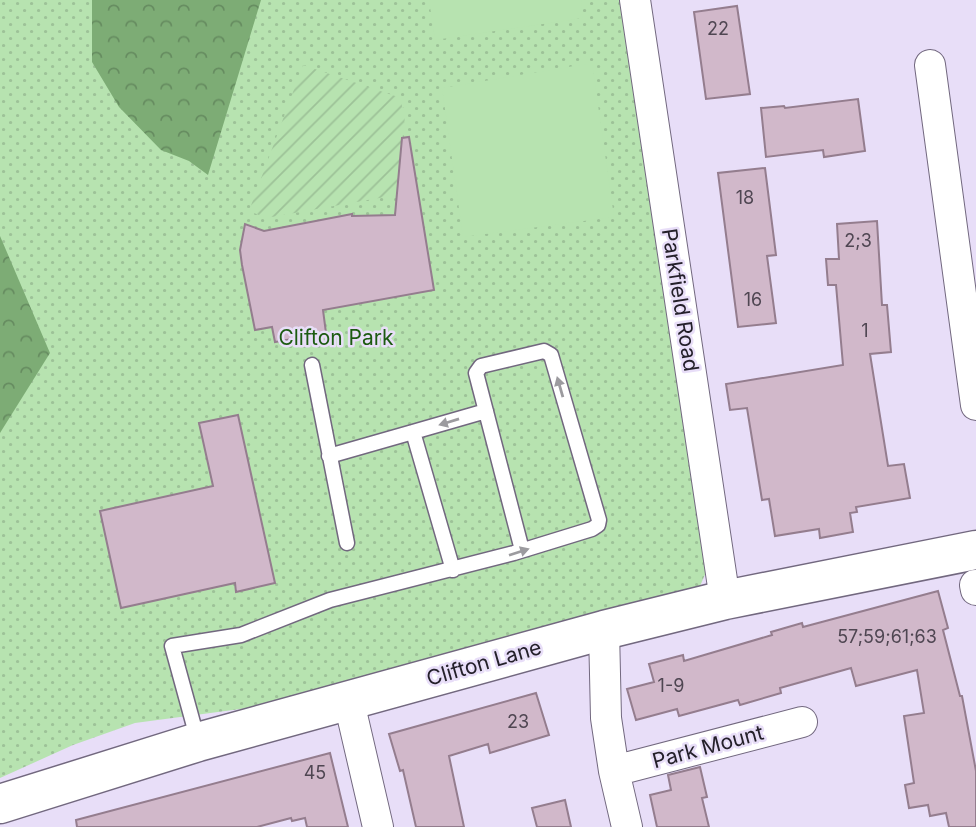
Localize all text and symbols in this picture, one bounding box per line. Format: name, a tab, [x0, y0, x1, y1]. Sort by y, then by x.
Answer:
house number: 22	[707, 18, 729, 39]
house number: 18	[736, 187, 754, 208]
street label: Parkfield Road	[657, 227, 704, 373]
house number: 2;3	[844, 230, 872, 251]
house number: 16	[744, 289, 762, 310]
house number: 1	[861, 320, 869, 341]
park label: Clifton Park	[278, 325, 394, 350]
one-way arrow	[554, 376, 564, 397]
one-way arrow	[439, 417, 460, 427]
one-way arrow	[509, 546, 530, 556]
house number: 57;59;61;63	[837, 626, 937, 647]
street label: Clifton Lane	[423, 634, 544, 691]
house number: 1-9	[658, 675, 684, 696]
house number: 23	[507, 711, 529, 732]
street label: Park Mount	[650, 720, 766, 773]
house number: 45	[304, 762, 326, 783]

